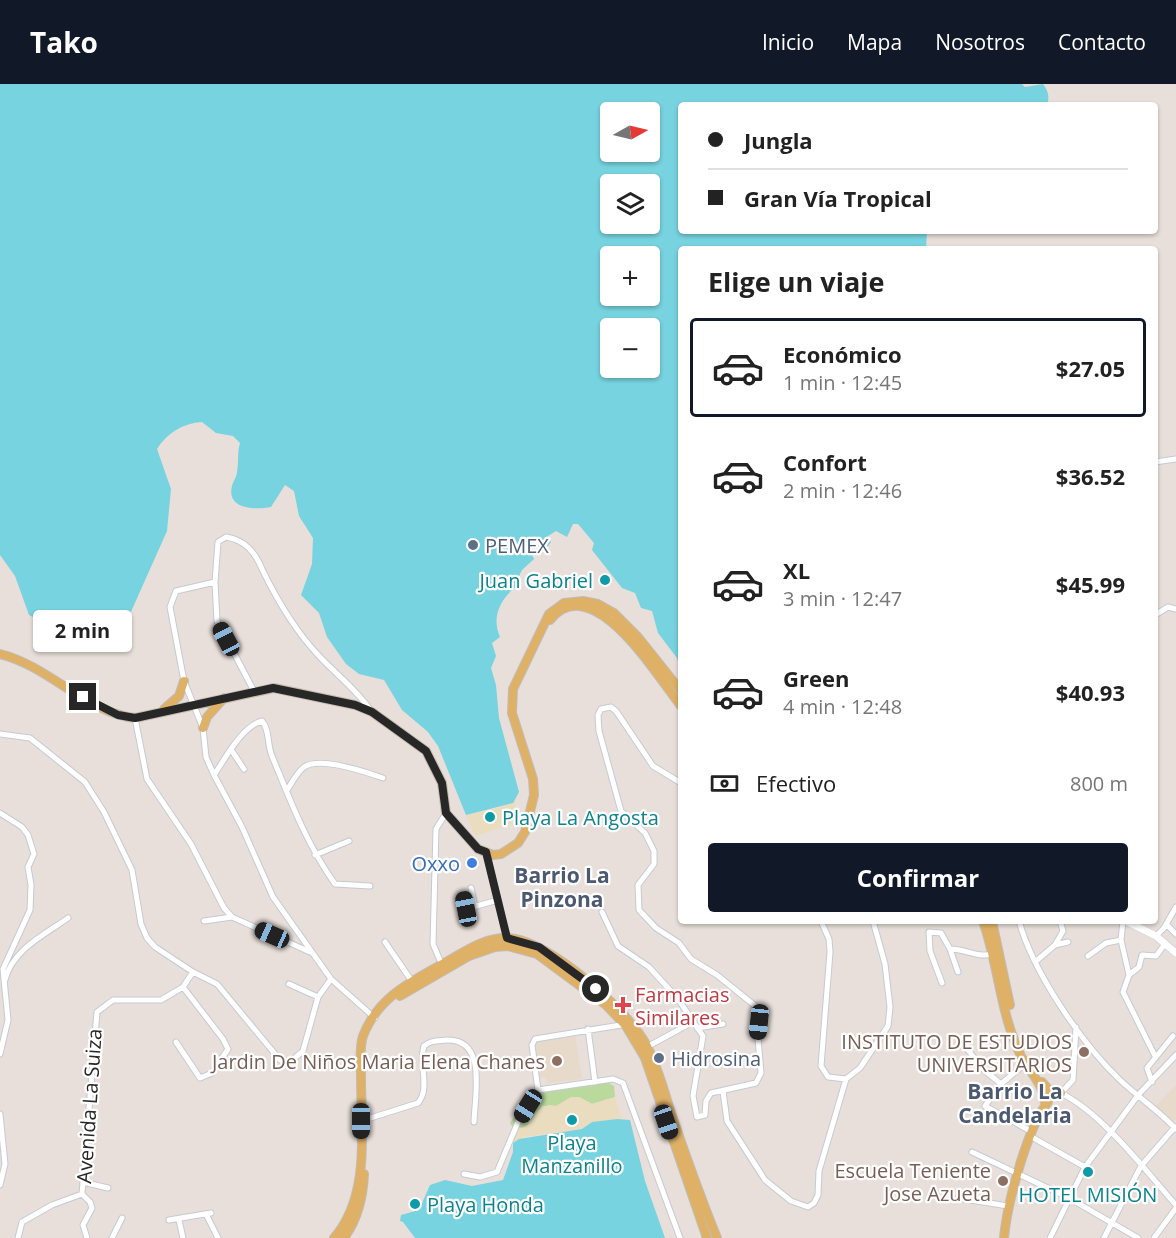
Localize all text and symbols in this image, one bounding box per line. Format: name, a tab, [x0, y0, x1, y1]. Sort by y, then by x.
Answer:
text: Tako	[30, 23, 98, 61]
text: Inicio	[762, 28, 814, 56]
text: Mapa	[847, 28, 902, 56]
text: Nosotros	[935, 28, 1025, 56]
text: Contacto	[1058, 28, 1146, 56]
north arrow	[600, 102, 660, 162]
map controls	[600, 102, 660, 378]
text: Jungla	[744, 125, 813, 155]
button: layers	[600, 174, 660, 234]
text: Gran Vía Tropical	[744, 183, 932, 213]
button: +	[600, 246, 660, 306]
text: Elige un viaje	[708, 263, 884, 300]
button: −	[600, 318, 660, 378]
text: Económico	[783, 339, 902, 369]
icon: car	[711, 341, 765, 395]
text: $27.05	[1056, 353, 1125, 383]
text: 1 min · 12:45	[783, 369, 902, 396]
text: Confort	[783, 447, 867, 477]
icon: car	[711, 449, 765, 503]
text: $36.52	[1056, 461, 1125, 491]
text: 2 min · 12:46	[783, 477, 902, 504]
place label: PEMEX	[485, 532, 549, 559]
marker: PEMEX	[466, 538, 480, 552]
text: XL	[783, 555, 810, 585]
icon: car	[711, 557, 765, 611]
place label: Juan Gabriel	[477, 567, 593, 594]
text: $45.99	[1056, 569, 1125, 599]
marker: Juan Gabriel	[598, 573, 612, 587]
text: 3 min · 12:47	[783, 585, 902, 612]
callout: 2 min	[34, 610, 132, 652]
text: 2 min	[55, 617, 110, 644]
car	[210, 619, 242, 659]
text: Green	[783, 663, 849, 693]
icon: car	[711, 665, 765, 719]
text: $40.93	[1056, 677, 1125, 707]
route end	[69, 683, 96, 710]
text: 4 min · 12:48	[783, 693, 902, 720]
icon: cash	[708, 767, 741, 800]
text: Efectivo	[756, 768, 836, 798]
text: 800 m	[1070, 770, 1128, 797]
place label: Playa La Angosta	[502, 804, 659, 831]
marker: Playa La Angosta	[483, 810, 497, 824]
button: Confirmar	[708, 843, 1128, 912]
place label: Oxxo	[411, 850, 460, 877]
marker: Oxxo	[465, 856, 479, 870]
district label: Barrio La Pinzona	[514, 861, 610, 913]
car	[454, 890, 478, 928]
car	[252, 919, 292, 951]
route start	[582, 975, 609, 1002]
place label: Farmacias Similares	[635, 981, 730, 1031]
marker: Farmacias Similares	[616, 998, 630, 1012]
car	[748, 1003, 770, 1041]
street label: Avenida La Suiza	[70, 1028, 108, 1184]
place label: INSTITUTO DE ESTUDIOS UNIVERSITARIOS	[841, 1028, 1072, 1078]
place label: Hidrosina	[671, 1045, 761, 1072]
marker: INSTITUTO DE ESTUDIOS UNIVERSITARIOS	[1077, 1045, 1091, 1059]
place label: Jardin De Niños Maria Elena Chanes	[210, 1048, 545, 1075]
marker: Hidrosina	[652, 1051, 666, 1065]
marker: Jardin De Niños Maria Elena Chanes	[550, 1054, 564, 1068]
district label: Barrio La Candelaria	[958, 1077, 1072, 1129]
car	[511, 1086, 545, 1126]
car	[652, 1102, 680, 1142]
car	[352, 1103, 370, 1139]
marker: Playa Manzanillo	[565, 1113, 579, 1127]
place label: Playa Manzanillo	[521, 1129, 623, 1179]
place label: Escuela Teniente Jose Azueta	[835, 1157, 991, 1207]
marker: HOTEL MISIÓN	[1081, 1165, 1095, 1179]
marker: Escuela Teniente Jose Azueta	[996, 1174, 1010, 1188]
place label: HOTEL MISIÓN	[1019, 1181, 1157, 1208]
place label: Playa Honda	[427, 1191, 544, 1218]
marker: Playa Honda	[408, 1197, 422, 1211]

